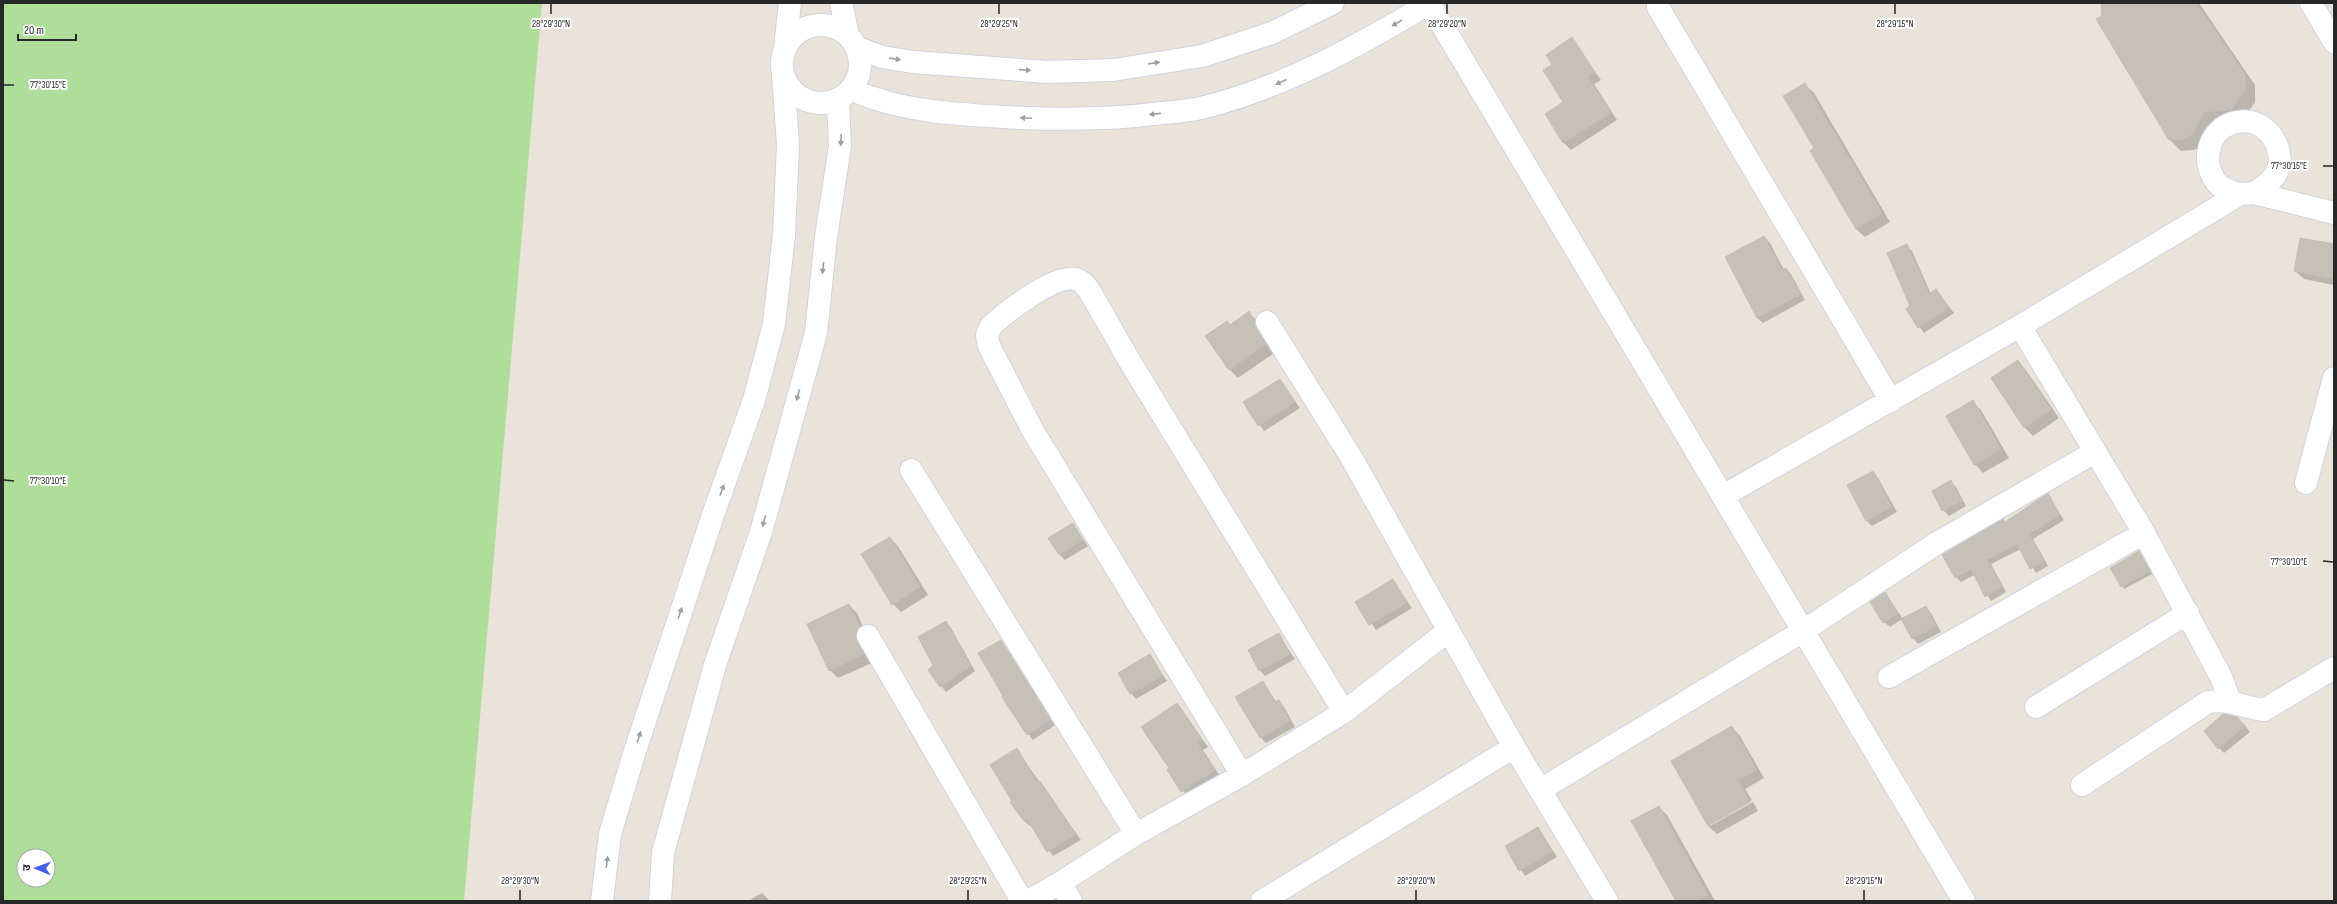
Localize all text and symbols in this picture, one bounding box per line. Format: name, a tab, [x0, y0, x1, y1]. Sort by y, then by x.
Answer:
scale bar	[18, 16, 76, 42]
text: 28°29'30"N	[532, 18, 570, 30]
text: 28°29'25"N	[980, 18, 1018, 30]
text: 28°29'20"N	[1428, 18, 1466, 30]
text: 28°29'15"N	[1877, 18, 1913, 30]
one-way arrow	[1392, 19, 1402, 27]
text: 20 m	[24, 23, 44, 38]
one-way arrow	[889, 56, 901, 62]
one-way arrow	[1148, 60, 1160, 66]
one-way arrow	[1019, 67, 1031, 74]
text: 77°30'15"E	[30, 79, 66, 91]
one-way arrow	[1274, 79, 1286, 85]
one-way arrow	[1149, 111, 1161, 117]
one-way arrow	[1020, 115, 1032, 122]
one-way arrow	[837, 134, 844, 146]
text: 77°30'15"E	[2271, 160, 2307, 172]
one-way arrow	[819, 262, 826, 274]
one-way arrow	[795, 390, 801, 402]
text: 77°30'10"E	[30, 475, 66, 487]
one-way arrow	[719, 484, 725, 496]
one-way arrow	[761, 515, 767, 527]
text: 77°30'10"E	[2271, 556, 2307, 568]
one-way arrow	[677, 607, 683, 619]
one-way arrow	[637, 730, 643, 742]
north arrow	[16, 848, 56, 888]
one-way arrow	[604, 856, 610, 868]
text: उ	[20, 864, 33, 871]
text: 28°29'30"N	[501, 875, 539, 887]
text: 28°29'25"N	[949, 875, 987, 887]
text: 28°29'20"N	[1397, 875, 1435, 887]
text: 28°29'15"N	[1846, 875, 1882, 887]

